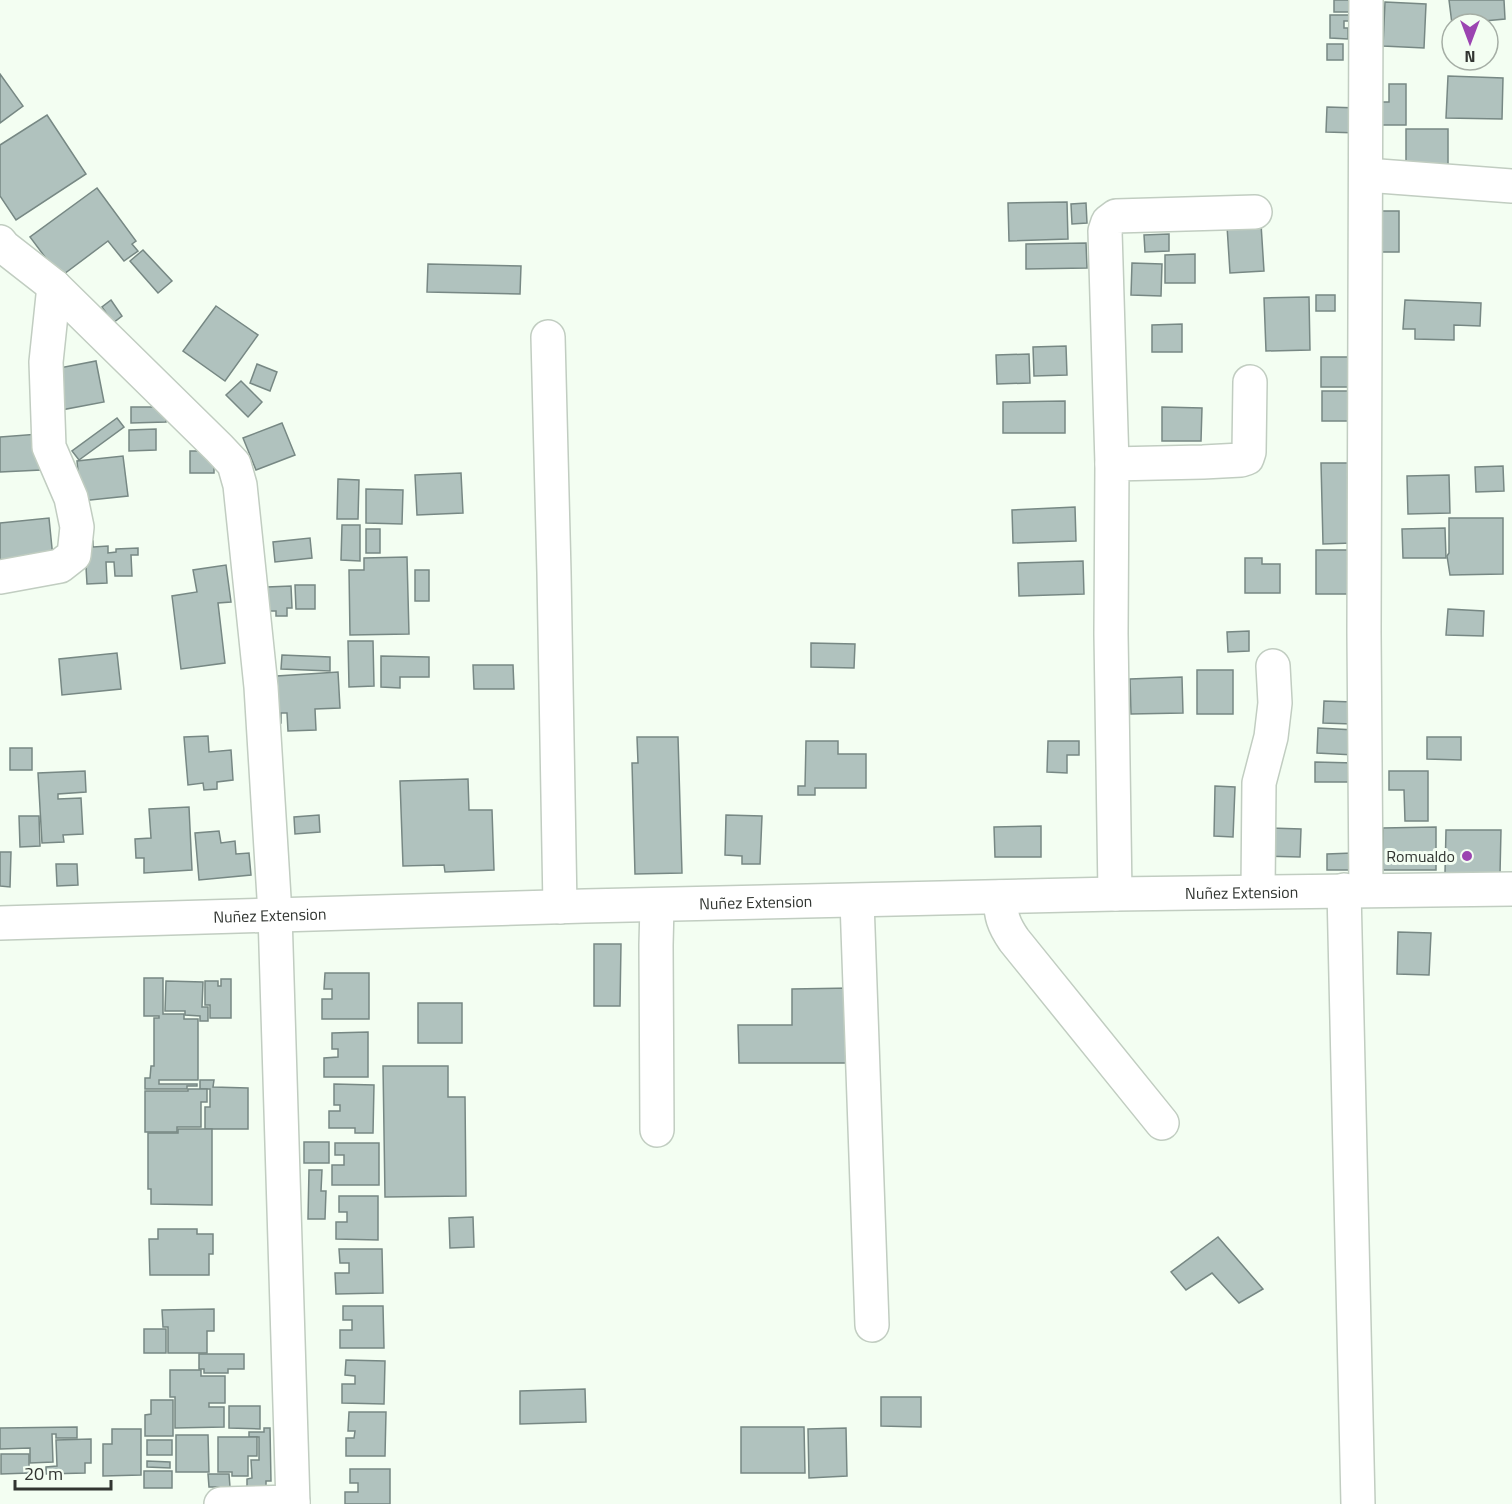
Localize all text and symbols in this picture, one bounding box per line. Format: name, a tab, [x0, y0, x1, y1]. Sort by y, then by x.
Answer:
north arrow	[1440, 12, 1500, 72]
text: N	[1464, 45, 1476, 69]
place label: Romualdo	[1386, 844, 1455, 868]
marker: Romualdo	[1460, 849, 1474, 863]
street label: Nuñez Extension	[1185, 880, 1298, 905]
street label: Nuñez Extension	[699, 889, 813, 915]
street label: Nuñez Extension	[213, 902, 327, 929]
scale bar	[15, 1453, 111, 1491]
text: 20 m	[24, 1460, 63, 1487]

